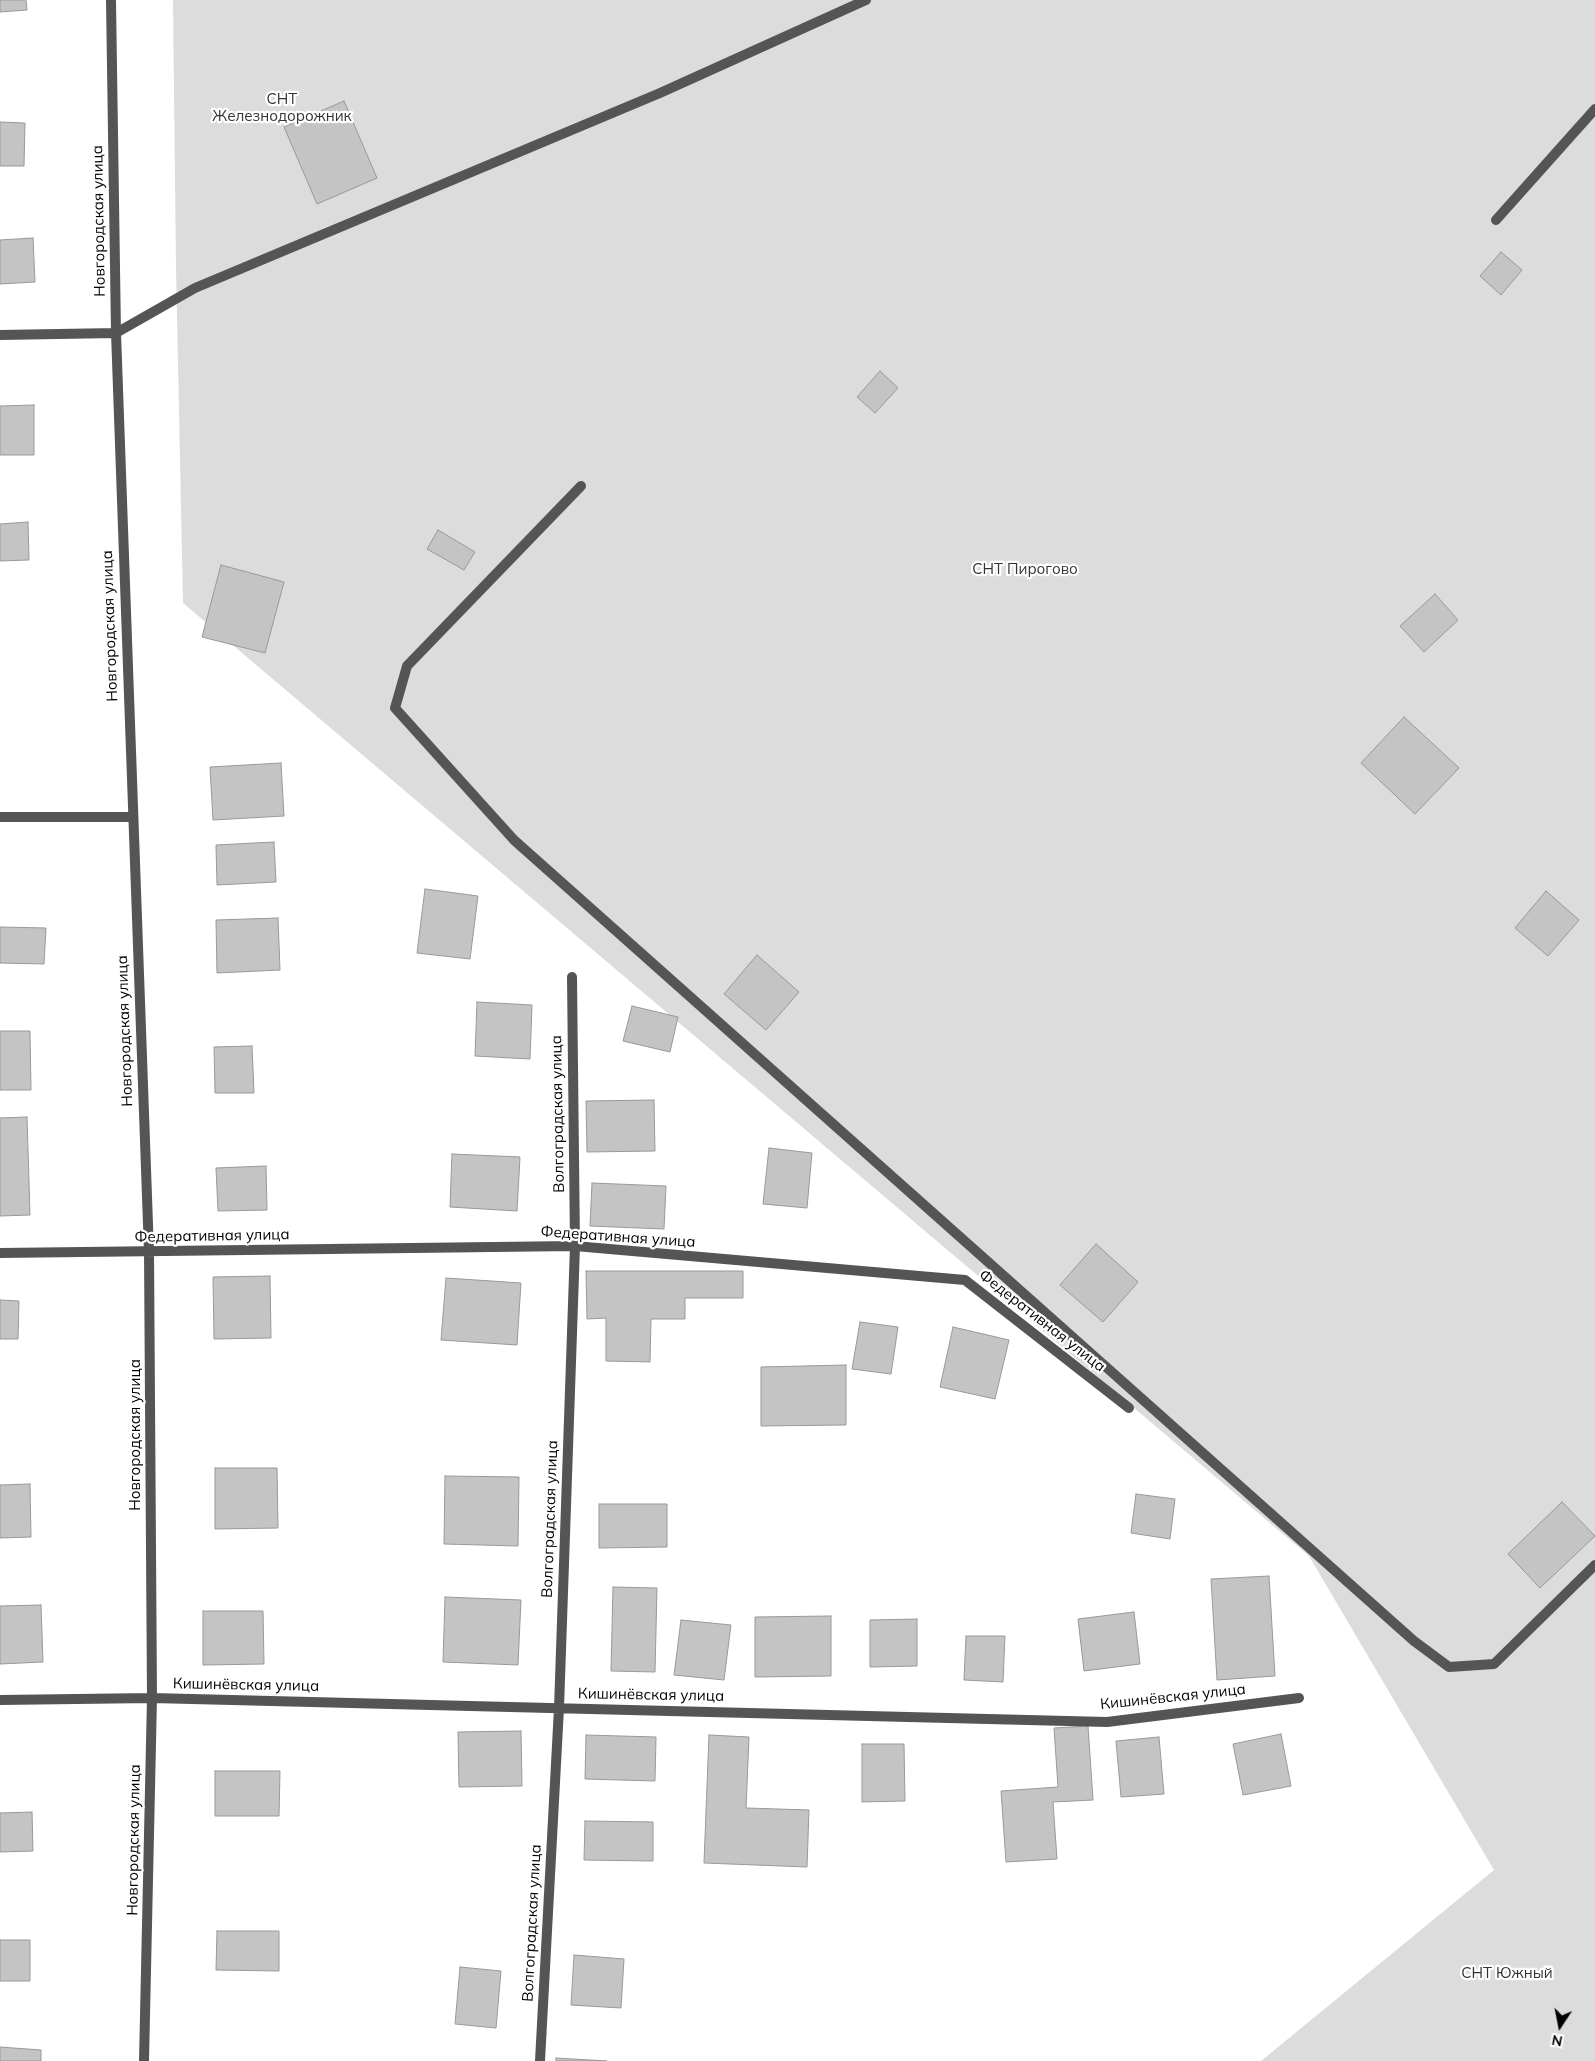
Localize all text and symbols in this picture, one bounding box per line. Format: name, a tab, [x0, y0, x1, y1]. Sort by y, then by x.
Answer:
park label: СНТ Железнодорожник	[212, 90, 352, 125]
street label: Новгородская улица	[89, 145, 109, 297]
street label: Новгородская улица	[98, 550, 122, 702]
park label: СНТ Пирогово	[972, 560, 1078, 578]
street label: Новгородская улица	[113, 955, 137, 1107]
street label: Волгоградская улица	[548, 1035, 568, 1193]
street label: Федеративная улица	[540, 1223, 696, 1251]
street label: Федеративная улица	[134, 1226, 290, 1246]
street label: Федеративная улица	[975, 1266, 1109, 1376]
street label: Новгородская улица	[126, 1359, 144, 1511]
street label: Волгоградская улица	[538, 1440, 562, 1598]
street label: Кишинёвская улица	[173, 1675, 319, 1695]
street label: Кишинёвская улица	[1099, 1680, 1247, 1714]
street label: Кишинёвская улица	[578, 1685, 724, 1705]
street label: Новгородская улица	[124, 1764, 144, 1916]
street label: Волгоградская улица	[519, 1844, 545, 2002]
park label: СНТ Южный	[1461, 1964, 1553, 1982]
north arrow	[1535, 2001, 1585, 2051]
text: N	[1550, 2031, 1564, 2051]

